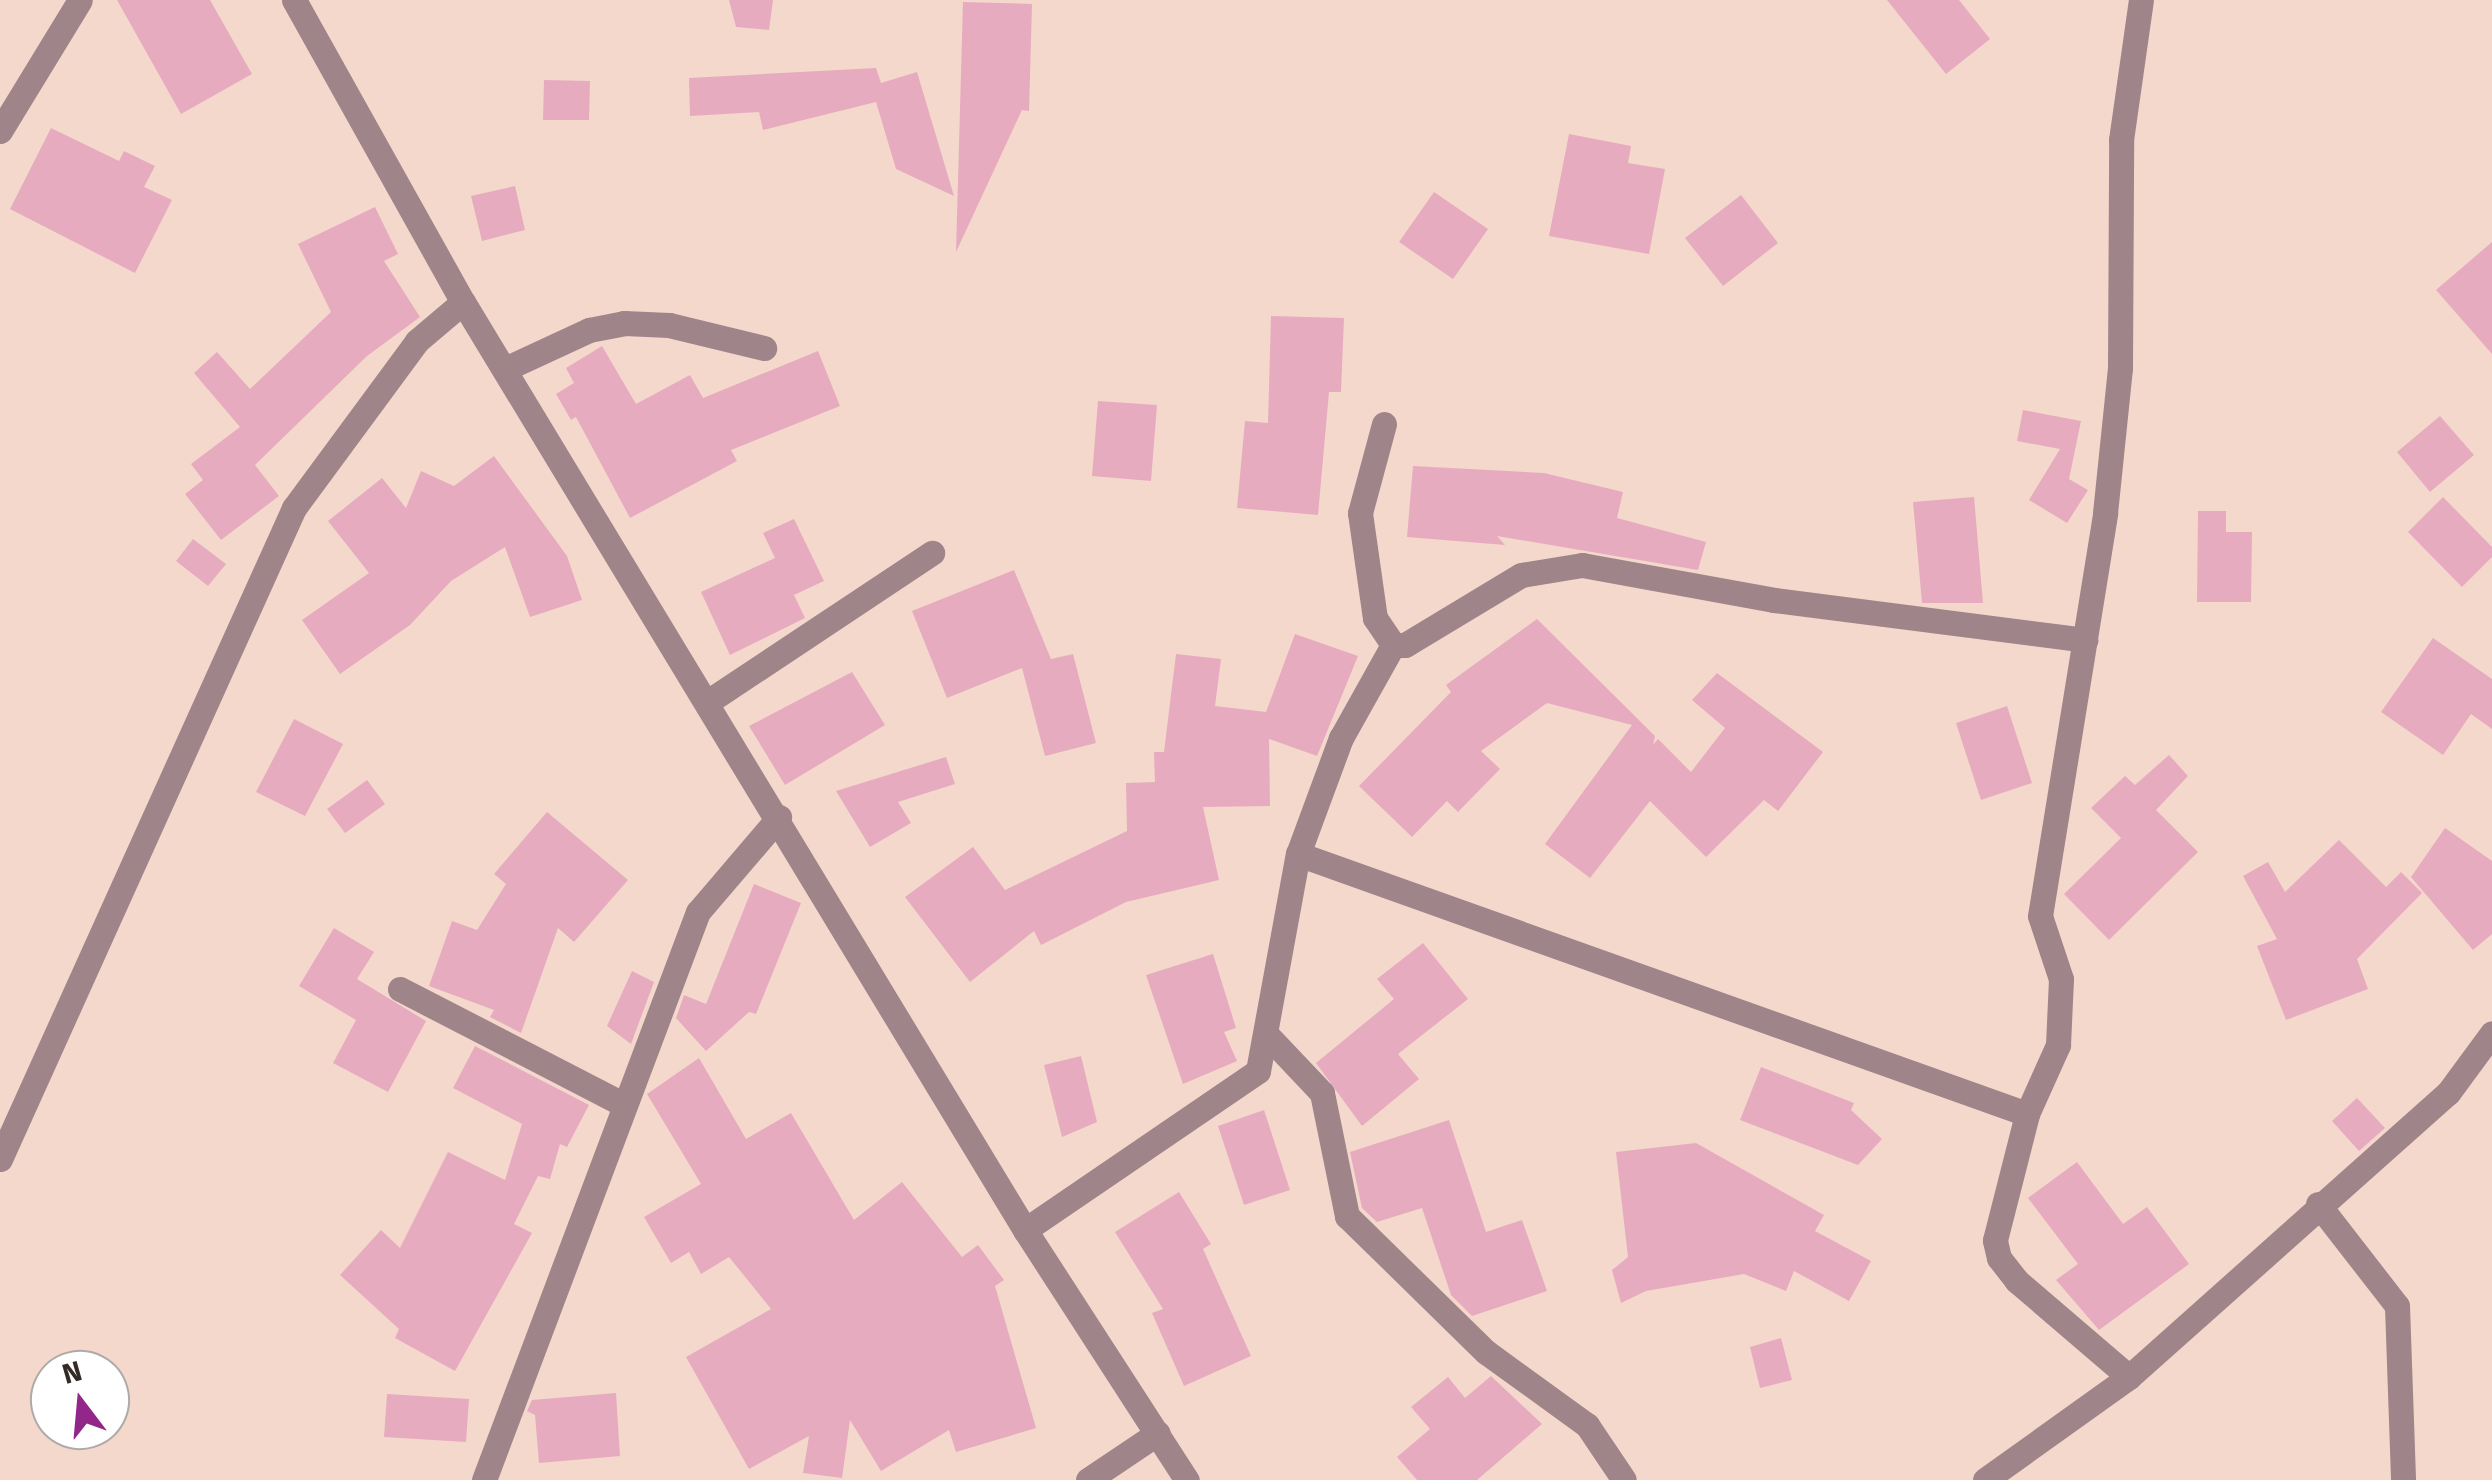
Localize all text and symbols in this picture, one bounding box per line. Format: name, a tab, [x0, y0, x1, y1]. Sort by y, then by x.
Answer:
north arrow	[30, 1350, 130, 1450]
text: N	[59, 1354, 86, 1391]

